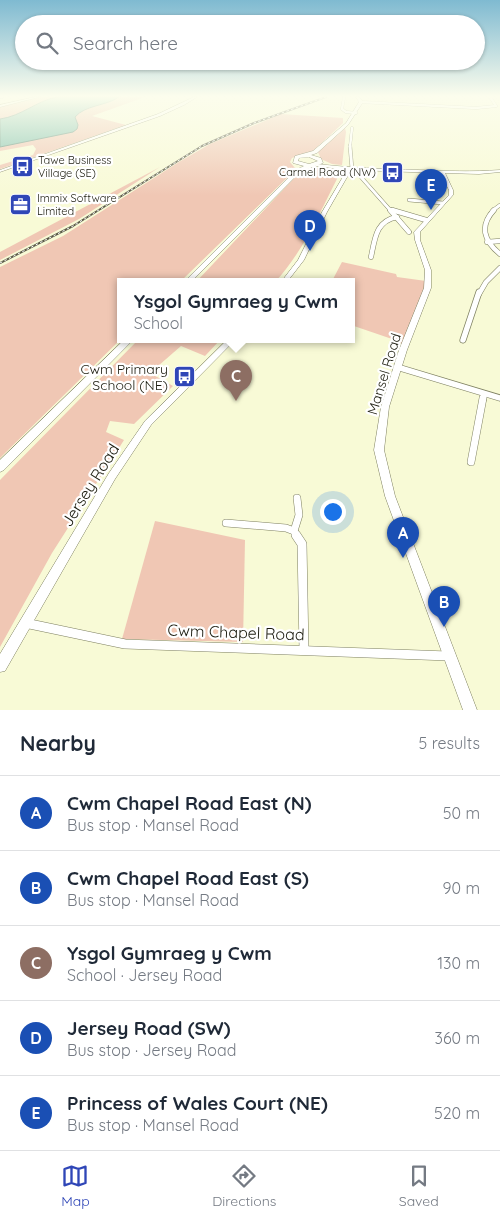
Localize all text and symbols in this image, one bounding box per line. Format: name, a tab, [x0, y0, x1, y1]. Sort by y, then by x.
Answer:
search box	[15, 15, 485, 70]
icon: search	[33, 29, 61, 57]
text: Search here	[73, 31, 178, 55]
place label: Tawe Business Village (SE)	[38, 153, 111, 180]
bus stop icon: Tawe Business Village (SE)	[10, 154, 34, 178]
bus stop icon: Carmel Road (NW)	[380, 160, 404, 184]
place label: Carmel Road (NW)	[279, 165, 376, 179]
pin: E	[415, 169, 447, 210]
place label: Immix Software Limited	[37, 191, 117, 218]
office icon: Immix Software Limited	[9, 192, 33, 216]
pin: D	[294, 210, 326, 251]
popup	[117, 278, 355, 343]
text: Ysgol Gymraeg y Cwm	[134, 289, 338, 313]
text: School	[134, 313, 183, 333]
street label: Mansel Road	[363, 331, 405, 417]
place label: Cwm Primary School (NE)	[80, 360, 168, 394]
pin: C	[220, 360, 252, 401]
bus stop icon: Cwm Primary School (NE)	[172, 365, 196, 389]
street label: Jersey Road	[57, 440, 123, 530]
your location	[320, 499, 346, 525]
pin: A	[387, 517, 419, 558]
pin: B	[428, 586, 460, 627]
street label: Cwm Chapel Road	[167, 620, 305, 644]
text: Nearby	[20, 730, 96, 756]
text: 5 results	[419, 733, 480, 753]
text: Cwm Chapel Road East (N)	[67, 791, 312, 815]
text: A	[31, 803, 41, 823]
text: 50 m	[443, 803, 480, 823]
text: Bus stop · Mansel Road	[67, 815, 239, 835]
text: Cwm Chapel Road East (S)	[67, 866, 309, 890]
text: B	[31, 878, 41, 898]
text: 90 m	[443, 878, 480, 898]
text: Bus stop · Mansel Road	[67, 890, 239, 910]
text: Ysgol Gymraeg y Cwm	[67, 941, 272, 965]
text: C	[31, 953, 41, 973]
text: 130 m	[437, 953, 480, 973]
text: School · Jersey Road	[67, 965, 222, 985]
text: Jersey Road (SW)	[67, 1016, 231, 1040]
text: D	[30, 1028, 42, 1048]
text: 360 m	[435, 1028, 480, 1048]
text: Bus stop · Jersey Road	[67, 1040, 236, 1060]
text: Princess of Wales Court (NE)	[67, 1091, 328, 1115]
text: E	[31, 1103, 41, 1123]
text: 520 m	[434, 1103, 480, 1123]
text: Bus stop · Mansel Road	[67, 1115, 239, 1135]
tab: Map	[61, 1162, 90, 1210]
tab: Directions	[212, 1162, 276, 1210]
tab: Saved	[399, 1162, 439, 1210]

